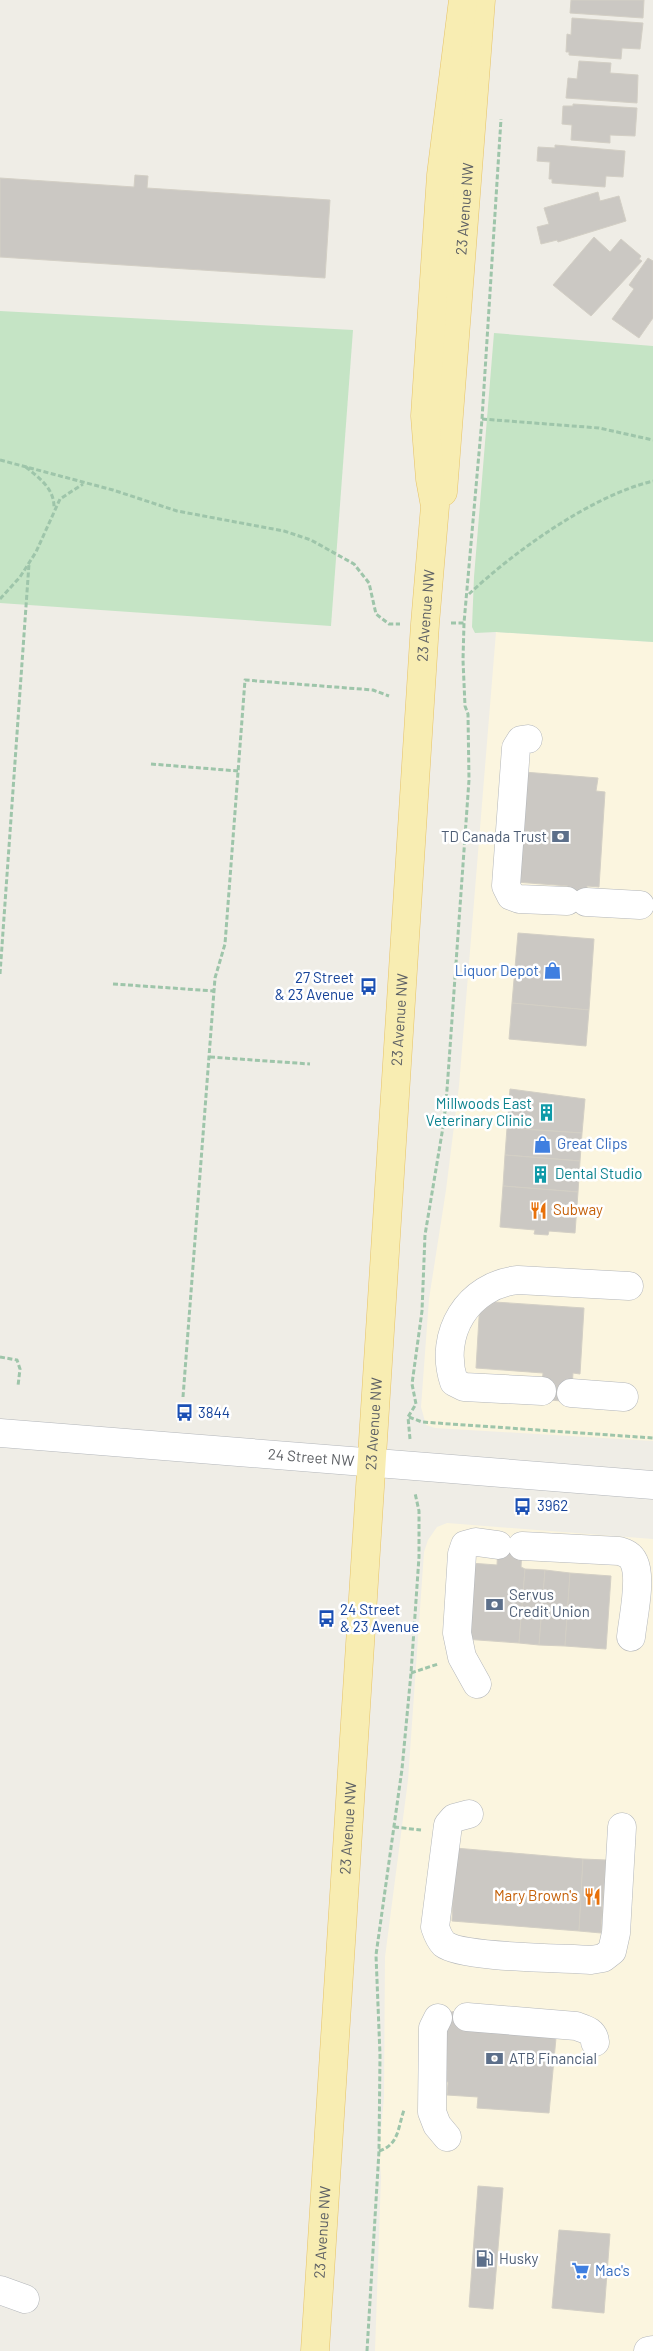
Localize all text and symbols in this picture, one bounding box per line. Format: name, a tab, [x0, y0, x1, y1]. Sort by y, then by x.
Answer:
street label: 23 Avenue NW	[451, 162, 476, 256]
street label: 23 Avenue NW	[413, 568, 438, 662]
place label: TD Canada Trust	[441, 827, 547, 845]
bank icon: TD Canada Trust	[551, 827, 571, 847]
place label: Liquor Depot	[455, 961, 539, 979]
shop icon: Liquor Depot	[543, 961, 563, 981]
place label: 27 Street & 23 Avenue	[275, 968, 354, 1003]
street label: 23 Avenue NW	[387, 973, 411, 1066]
bus stop icon: 27 Street & 23 Avenue	[358, 977, 378, 997]
place label: Millwoods East Veterinary Clinic	[426, 1094, 532, 1129]
building icon: Millwoods East Veterinary Clinic	[536, 1103, 556, 1123]
shop icon: Great Clips	[533, 1134, 553, 1154]
place label: Great Clips	[557, 1134, 627, 1152]
building icon: Dental Studio	[531, 1164, 551, 1184]
place label: Dental Studio	[555, 1164, 642, 1182]
restaurant icon: Subway	[529, 1200, 549, 1220]
place label: Subway	[553, 1200, 603, 1218]
street label: 23 Avenue NW	[361, 1377, 385, 1471]
bus stop icon: 3844	[174, 1403, 194, 1423]
place label: 3844	[198, 1403, 230, 1421]
street label: 24 Street NW	[267, 1444, 355, 1469]
bus stop icon: 3962	[513, 1496, 533, 1516]
place label: 3962	[537, 1496, 568, 1514]
place label: Servus Credit Union	[509, 1585, 590, 1620]
bank icon: Servus Credit Union	[485, 1594, 505, 1614]
place label: 24 Street & 23 Avenue	[340, 1600, 419, 1635]
bus stop icon: 24 Street & 23 Avenue	[316, 1609, 336, 1629]
street label: 23 Avenue NW	[335, 1781, 359, 1875]
place label: Mary Brown's	[494, 1886, 578, 1904]
restaurant icon: Mary Brown's	[582, 1886, 602, 1906]
bank icon: ATB Financial	[485, 2049, 505, 2069]
place label: ATB Financial	[509, 2049, 597, 2067]
street label: 23 Avenue NW	[310, 2185, 333, 2279]
fuel station icon: Husky	[475, 2249, 495, 2269]
place label: Husky	[499, 2249, 539, 2267]
supermarket icon: Mac's	[571, 2261, 591, 2281]
place label: Mac's	[595, 2261, 630, 2279]

